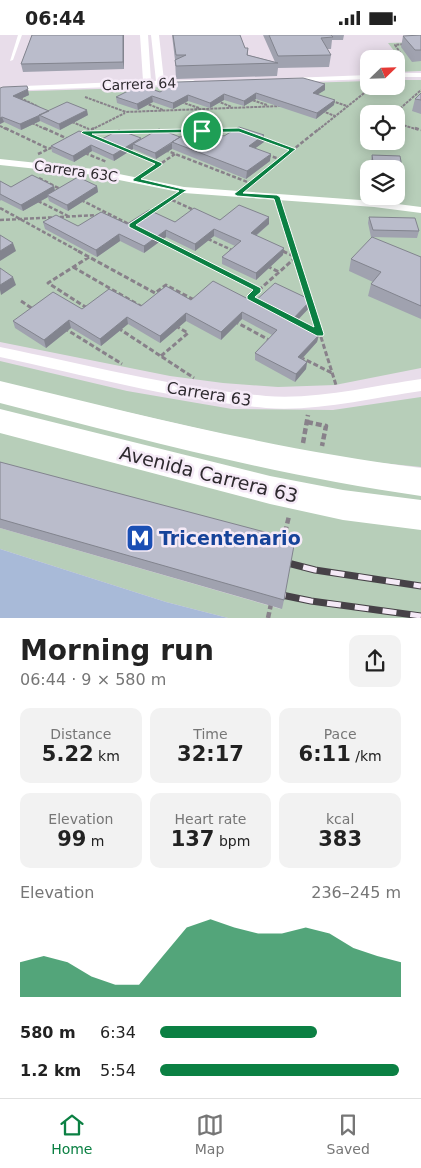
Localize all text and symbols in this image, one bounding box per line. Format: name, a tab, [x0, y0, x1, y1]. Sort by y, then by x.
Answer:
text: 06:44	[25, 7, 85, 29]
north arrow	[360, 50, 405, 95]
map controls	[360, 50, 405, 205]
street label: Carrera 64	[101, 75, 177, 93]
button: locate	[360, 105, 405, 150]
pin	[181, 110, 223, 152]
icon: arrive	[188, 117, 216, 145]
street label: Carrera 63C	[33, 157, 119, 185]
button: layers	[360, 160, 405, 205]
street label: Carrera 63	[165, 378, 253, 410]
street label: Avenida Carrera 63	[118, 441, 300, 507]
metro station icon: Tricentenario	[125, 523, 155, 553]
place label: Tricentenario	[159, 527, 301, 549]
text: Morning run	[20, 634, 214, 667]
button: share	[349, 635, 401, 687]
text: 06:44 · 9 × 580 m	[20, 670, 166, 689]
text: Distance	[50, 726, 111, 742]
text: Time	[193, 726, 228, 742]
text: Pace	[324, 726, 357, 742]
text: 5.22	[42, 742, 94, 766]
text: 32:17	[177, 742, 244, 766]
text: 6:11	[299, 742, 351, 766]
text: km	[94, 748, 120, 764]
text: /km	[351, 748, 382, 764]
text: Elevation	[48, 811, 113, 827]
text: Heart rate	[175, 811, 246, 827]
text: kcal	[326, 811, 354, 827]
text: 99	[57, 827, 86, 851]
text: 137	[171, 827, 214, 851]
text: 383	[318, 827, 362, 851]
text: m	[86, 833, 104, 849]
text: bpm	[214, 833, 250, 849]
text: Elevation	[20, 883, 94, 902]
text: 236–245 m	[311, 883, 401, 902]
text: 580 m	[20, 1023, 76, 1042]
text: 6:34	[100, 1023, 136, 1042]
text: 1.2 km	[20, 1061, 81, 1080]
text: 5:54	[100, 1061, 136, 1080]
tab: Home	[51, 1111, 92, 1157]
tab: Map	[195, 1111, 224, 1157]
tab: Saved	[327, 1111, 370, 1157]

